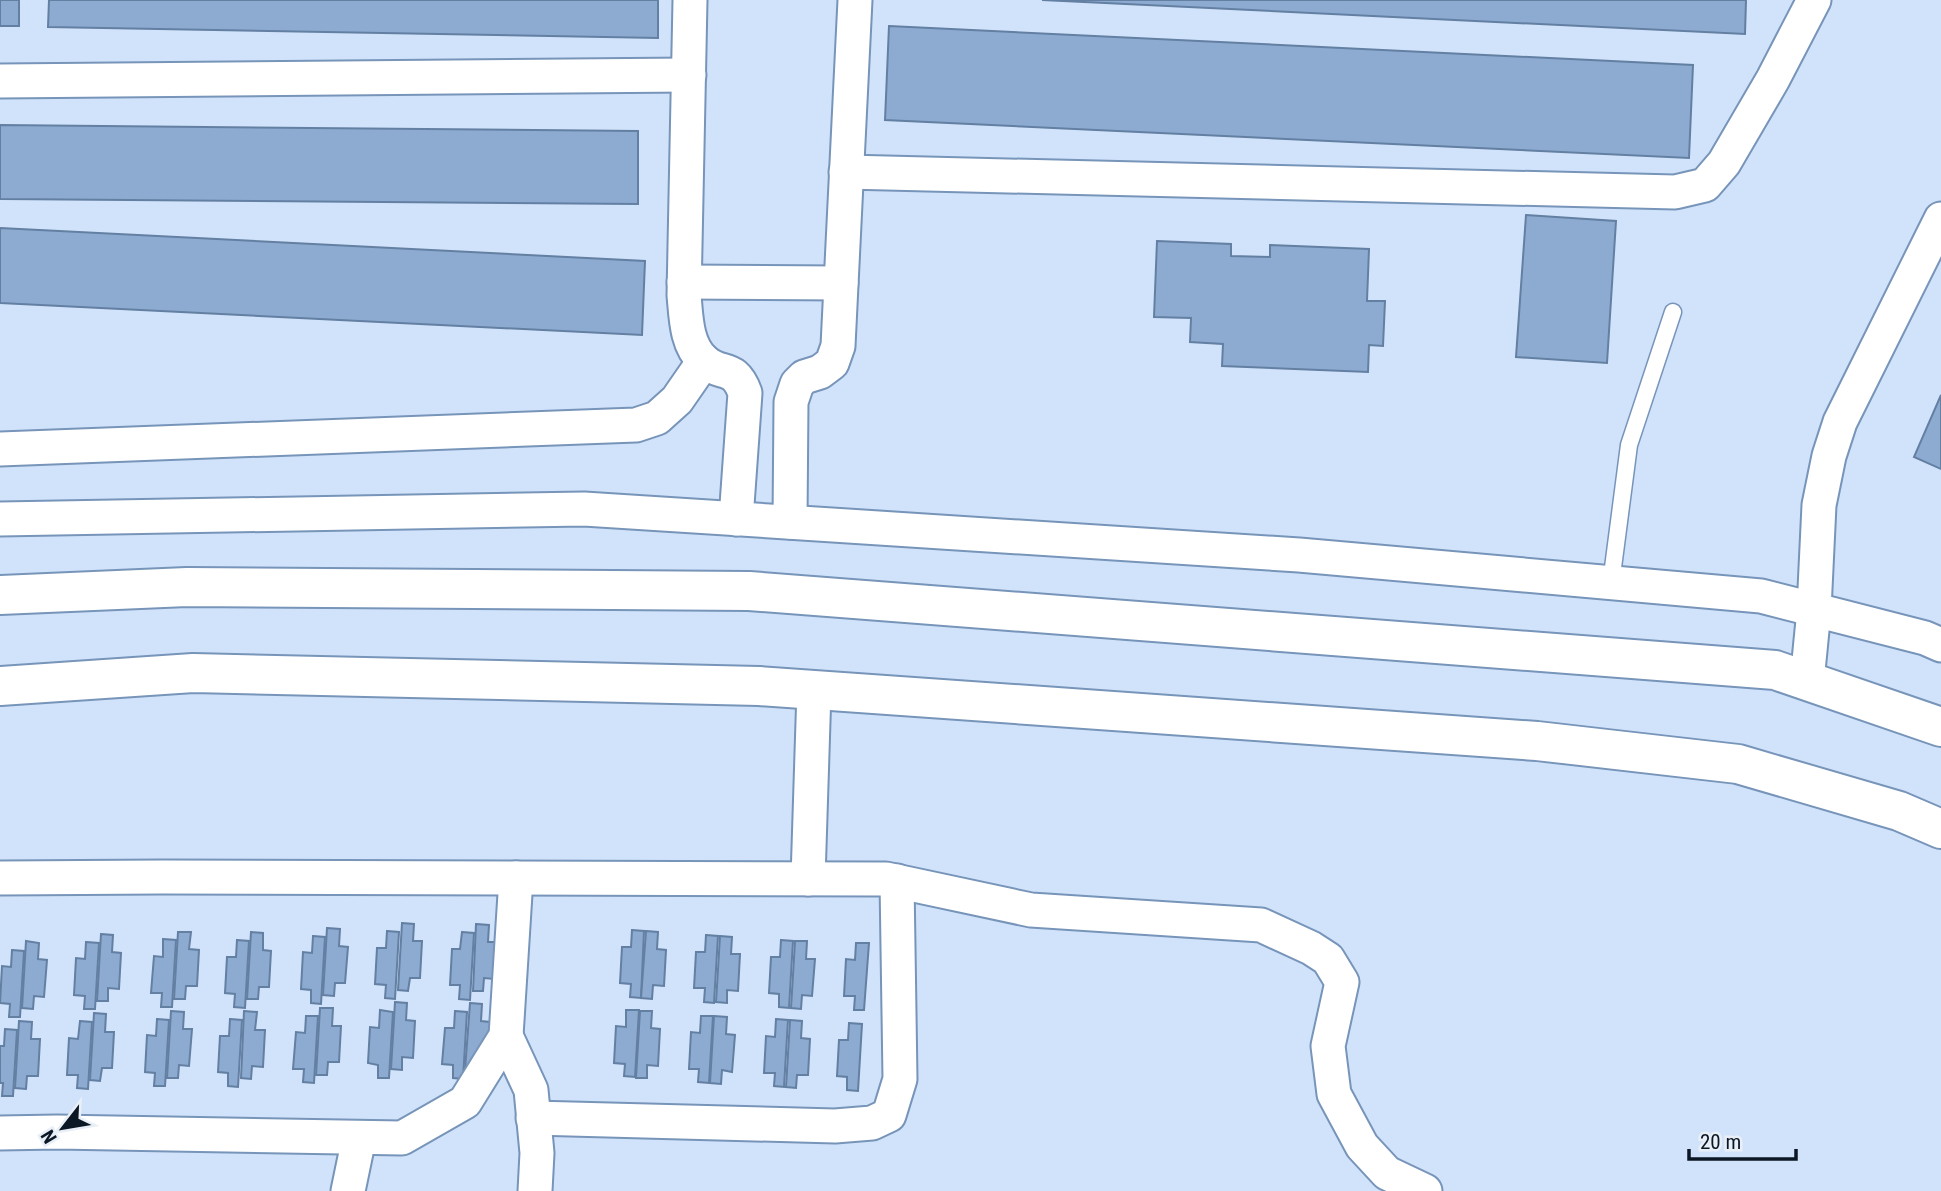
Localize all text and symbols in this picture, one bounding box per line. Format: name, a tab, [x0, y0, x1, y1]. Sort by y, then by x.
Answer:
north arrow	[28, 1093, 98, 1163]
scale bar	[1689, 1118, 1796, 1162]
text: N	[36, 1126, 62, 1147]
text: 20 m	[1700, 1130, 1741, 1154]

